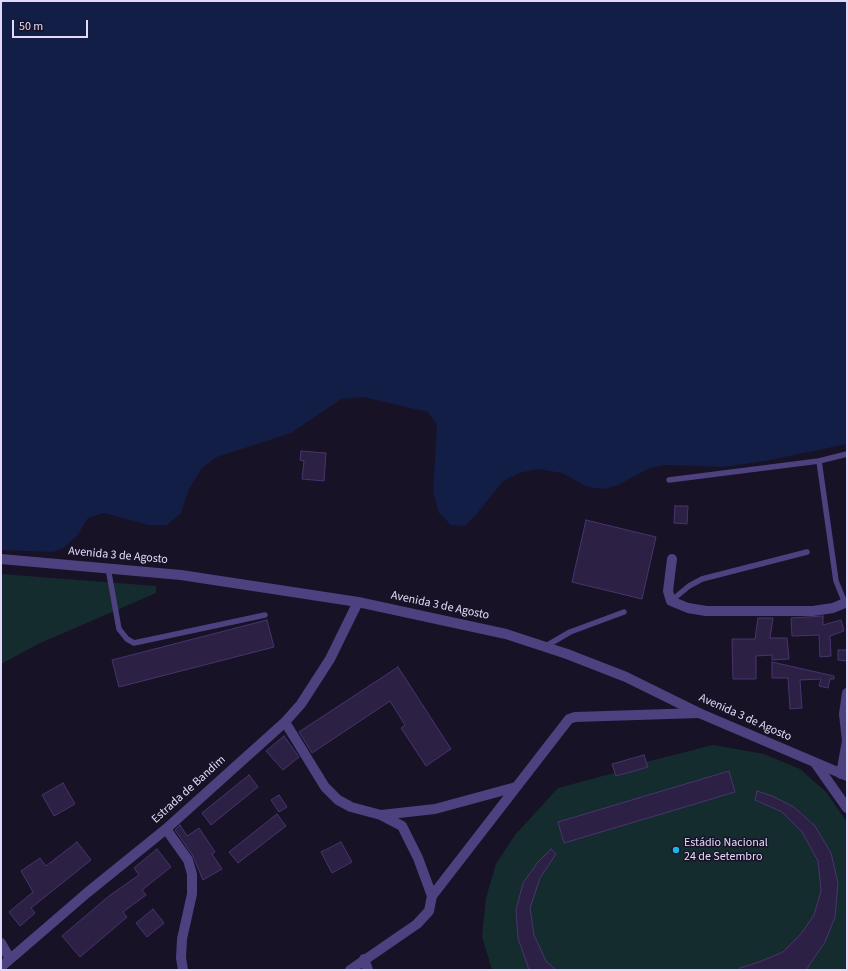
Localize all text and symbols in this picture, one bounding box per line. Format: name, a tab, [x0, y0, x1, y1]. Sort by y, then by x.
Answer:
scale bar	[14, 12, 90, 38]
text: 50 m	[19, 18, 43, 35]
street label: Avenida 3 de Agosto	[68, 544, 168, 568]
street label: Avenida 3 de Agosto	[390, 589, 490, 623]
street label: Avenida 3 de Agosto	[696, 691, 794, 745]
street label: Estrada de Bandim	[149, 753, 229, 827]
place label: Estádio Nacional 24 de Setembro	[684, 836, 768, 864]
marker: Estádio Nacional 24 de Setembro	[671, 845, 681, 855]

